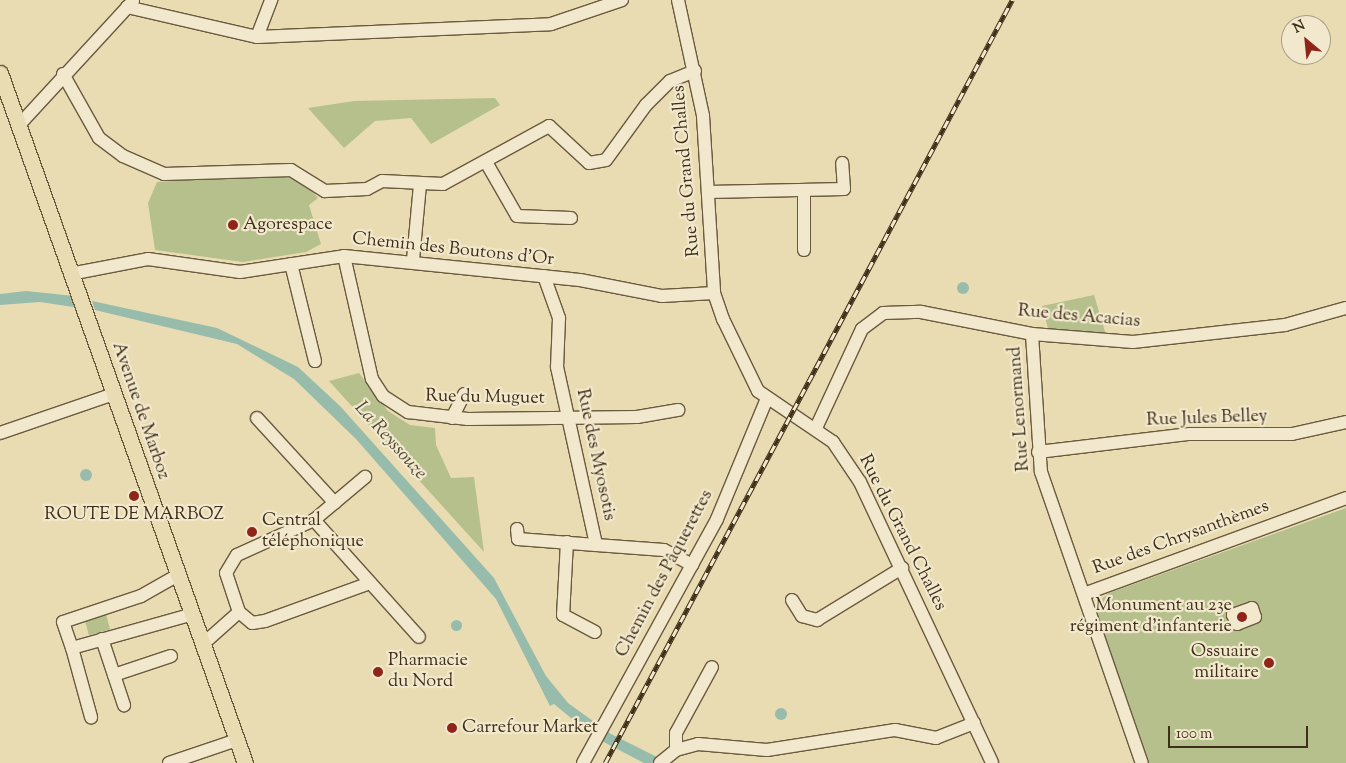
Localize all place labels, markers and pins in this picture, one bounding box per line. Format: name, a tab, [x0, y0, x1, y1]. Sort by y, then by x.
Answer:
place label: Agorespace	[243, 214, 333, 236]
marker: Agorespace	[227, 219, 239, 231]
marker: ROUTE DE MARBOZ	[128, 490, 140, 502]
place label: ROUTE DE MARBOZ	[44, 504, 224, 526]
place label: Central téléphonique	[262, 511, 364, 554]
marker: Central téléphonique	[246, 526, 258, 538]
place label: Monument au 23e régiment d'infanterie	[1070, 596, 1232, 638]
marker: Monument au 23e régiment d'infanterie	[1236, 611, 1248, 623]
place label: Ossuaire militaire	[1191, 642, 1259, 684]
place label: Pharmacie du Nord	[388, 651, 468, 694]
marker: Ossuaire militaire	[1263, 657, 1275, 669]
marker: Pharmacie du Nord	[372, 666, 384, 678]
place label: Carrefour Market	[462, 717, 598, 739]
marker: Carrefour Market	[446, 722, 458, 734]

